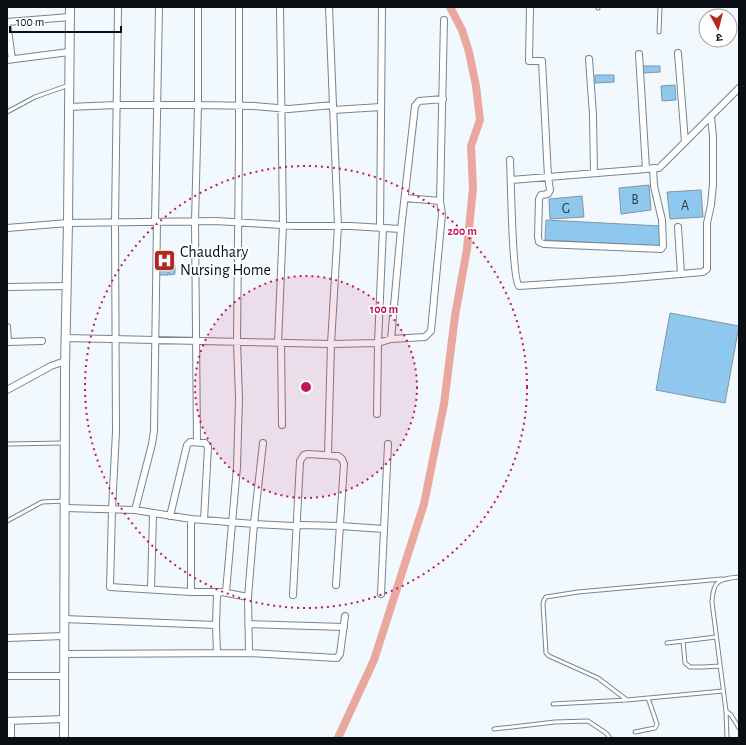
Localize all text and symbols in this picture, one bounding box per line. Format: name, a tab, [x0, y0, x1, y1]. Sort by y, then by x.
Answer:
scale bar	[10, 8, 121, 34]
north arrow	[698, 8, 738, 48]
text: 100 m	[16, 16, 44, 28]
text: उ	[715, 32, 723, 43]
house number: B	[631, 193, 639, 207]
house number: A	[681, 199, 689, 213]
house number: G	[562, 202, 570, 216]
text: 200 m	[447, 225, 477, 237]
place label: Chaudhary Nursing Home	[180, 244, 271, 278]
hospital icon: Chaudhary Nursing Home	[151, 247, 177, 273]
text: 100 m	[370, 303, 398, 315]
centre of rings	[299, 380, 313, 394]

